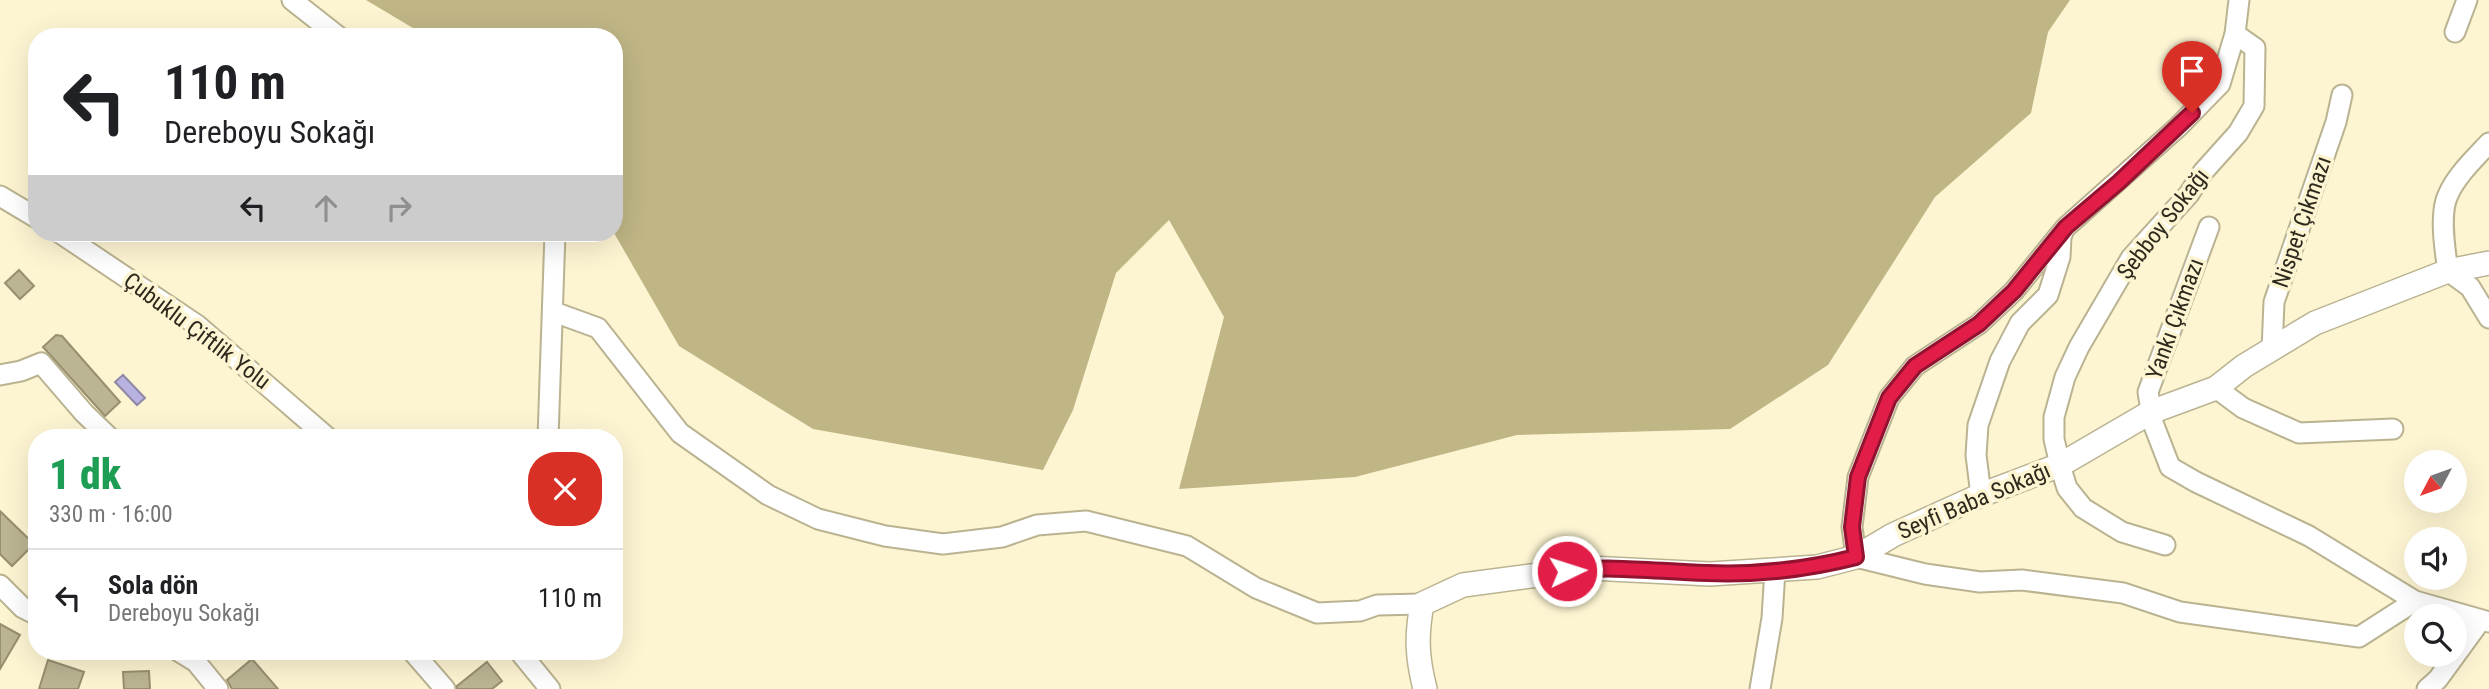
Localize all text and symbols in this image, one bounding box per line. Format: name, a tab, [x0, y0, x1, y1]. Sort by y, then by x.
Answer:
pin	[2162, 41, 2222, 113]
icon: arrive	[2173, 52, 2211, 90]
text: 110 m	[164, 54, 286, 111]
icon: left	[49, 56, 140, 147]
text: Dereboyu Sokağı	[164, 113, 375, 151]
street label: Nispet Çıkmazı	[2267, 153, 2337, 291]
street label: Şebboy Sokağı	[2111, 163, 2215, 285]
icon: left	[234, 189, 272, 227]
icon: ahead	[307, 189, 345, 227]
icon: right	[380, 189, 418, 227]
street label: Yankı Çıkmazı	[2141, 255, 2209, 383]
street label: Çubuklu Çiftlik Yolu	[118, 267, 276, 395]
text: 1 dk	[49, 450, 121, 499]
north arrow	[2404, 450, 2468, 513]
map controls	[2404, 450, 2467, 667]
button: close	[528, 452, 602, 526]
street label: Seyfi Baba Sokağı	[1894, 457, 2054, 545]
text: 330 m · 16:00	[49, 501, 173, 528]
button: sound	[2404, 527, 2467, 590]
position arrow	[1530, 534, 1604, 608]
text: Sola dön	[108, 570, 198, 600]
icon: left	[49, 579, 87, 617]
text: 110 m	[538, 583, 602, 613]
text: Dereboyu Sokağı	[108, 600, 260, 627]
button: search	[2404, 604, 2467, 667]

